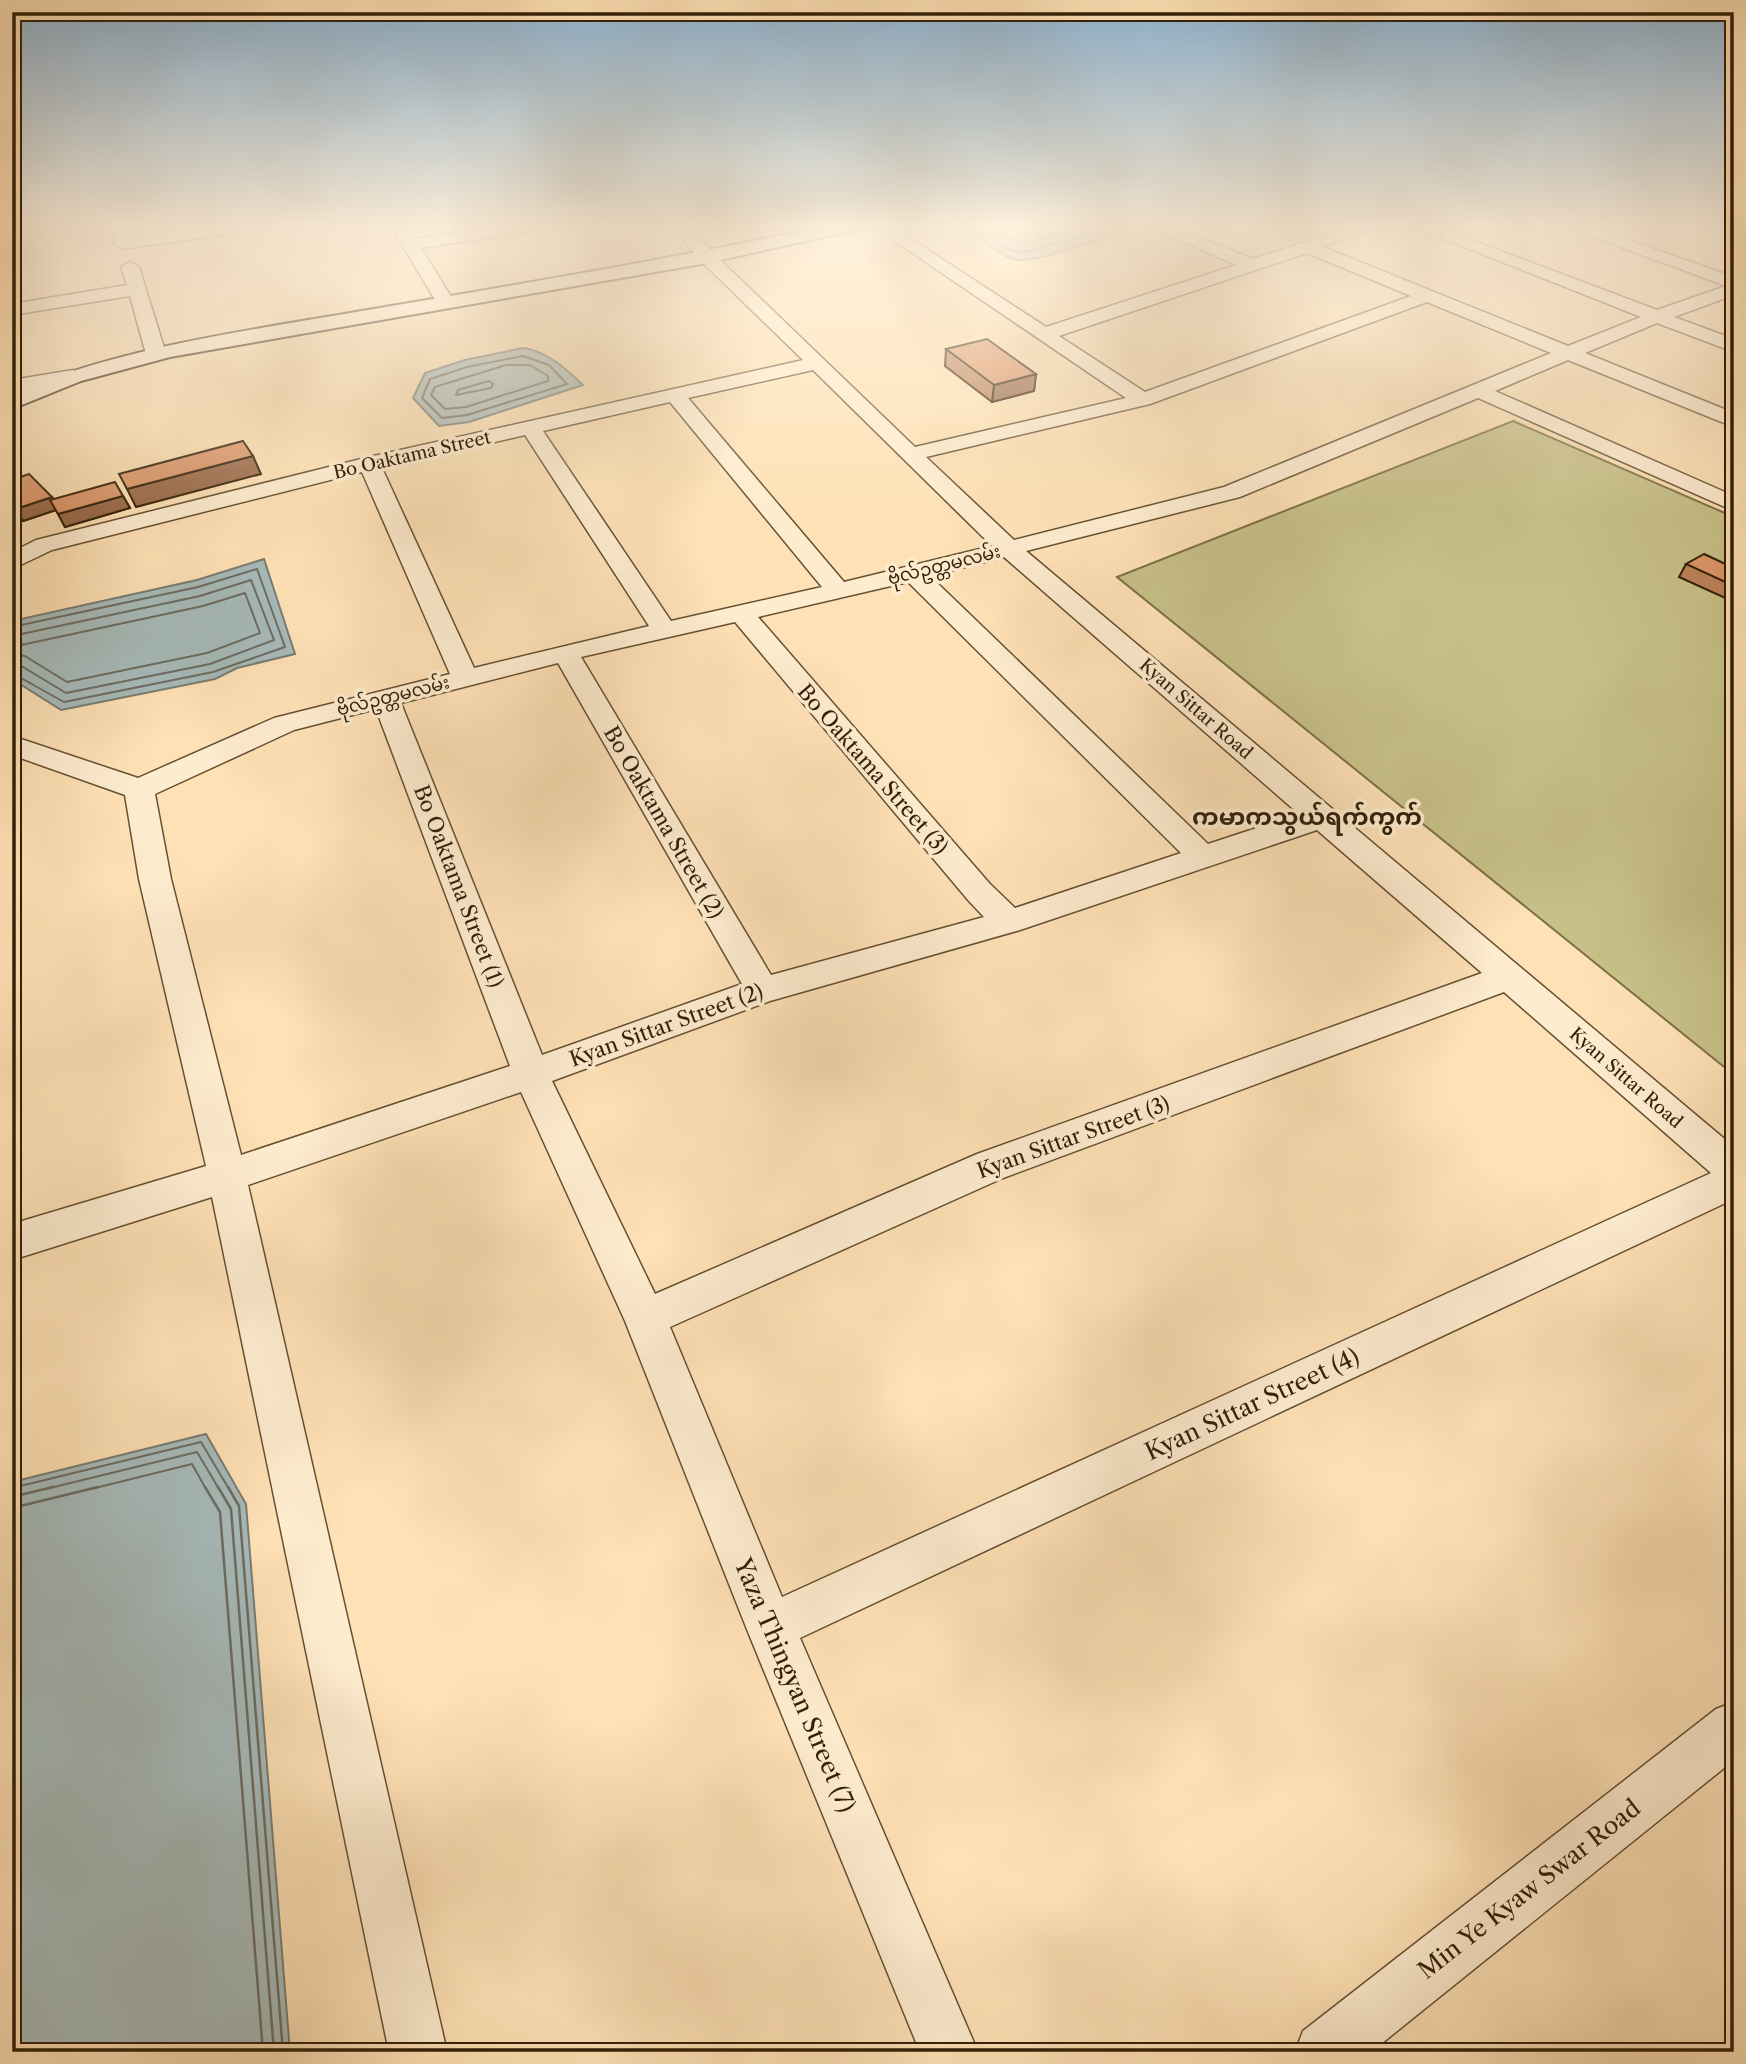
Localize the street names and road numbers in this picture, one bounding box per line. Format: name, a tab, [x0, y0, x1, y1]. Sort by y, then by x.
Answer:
street label: Bo Oaktama Street	[331, 426, 493, 484]
street label: ဗိုလ်ဥတ္တမလမ်း	[885, 537, 1004, 594]
street label: Kyan Sittar Road	[1135, 654, 1257, 764]
street label: ဗိုလ်ဥတ္တမလမ်း	[334, 668, 453, 725]
street label: Bo Oaktama Street (3)	[792, 679, 954, 859]
street label: Bo Oaktama Street (2)	[599, 721, 729, 923]
street label: Bo Oaktama Street (1)	[409, 781, 509, 991]
street label: Kyan Sittar Street (2)	[566, 978, 766, 1072]
street label: Kyan Sittar Road	[1565, 1023, 1687, 1133]
street label: Kyan Sittar Street (3)	[973, 1091, 1173, 1183]
street label: Kyan Sittar Street (4)	[1140, 1342, 1364, 1466]
street label: Yaza Thingyan Street (7)	[728, 1553, 862, 1817]
street label: Min Ye Kyaw Swar Road	[1412, 1793, 1646, 1985]

